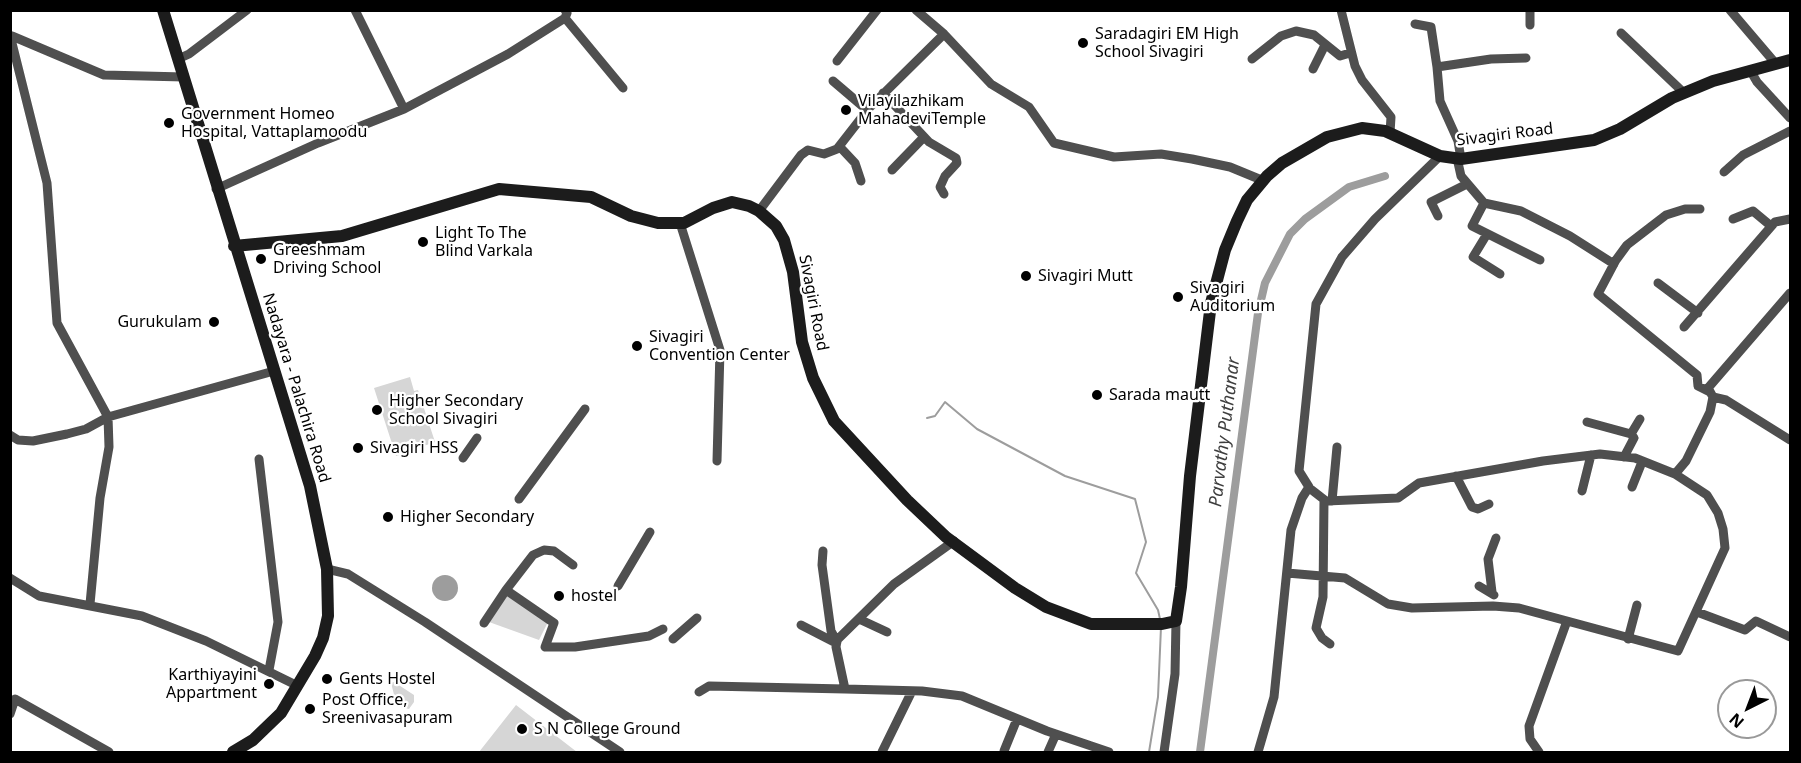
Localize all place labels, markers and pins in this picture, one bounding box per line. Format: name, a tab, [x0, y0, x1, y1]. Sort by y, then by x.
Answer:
place label: Saradagiri EM High School Sivagiri	[1095, 24, 1239, 62]
marker: Saradagiri EM High School Sivagiri	[1076, 36, 1090, 50]
place label: Vilayilazhikam MahadeviTemple	[858, 91, 986, 129]
marker: Vilayilazhikam MahadeviTemple	[839, 103, 853, 117]
place label: Government Homeo Hospital, Vattaplamoodu	[181, 104, 367, 142]
marker: Government Homeo Hospital, Vattaplamoodu	[162, 116, 176, 130]
place label: Light To The Blind Varkala	[435, 223, 533, 261]
marker: Light To The Blind Varkala	[416, 235, 430, 249]
place label: Greeshmam Driving School	[273, 240, 381, 278]
marker: Greeshmam Driving School	[254, 252, 268, 266]
place label: Sivagiri Mutt	[1038, 266, 1133, 286]
marker: Sivagiri Mutt	[1019, 269, 1033, 283]
place label: Sivagiri Auditorium	[1190, 278, 1275, 316]
marker: Sivagiri Auditorium	[1171, 290, 1185, 304]
place label: Gurukulam	[117, 312, 202, 332]
marker: Gurukulam	[207, 315, 221, 329]
place label: Sivagiri Convention Center	[649, 327, 790, 365]
marker: Sivagiri Convention Center	[630, 339, 644, 353]
place label: Sarada mautt	[1109, 385, 1210, 405]
marker: Sarada mautt	[1090, 388, 1104, 402]
place label: Higher Secondary School Sivagiri	[389, 391, 523, 429]
marker: Higher Secondary School Sivagiri	[370, 403, 384, 417]
place label: Sivagiri HSS	[370, 438, 458, 458]
marker: Sivagiri HSS	[351, 441, 365, 455]
place label: Higher Secondary	[400, 507, 534, 527]
marker: Higher Secondary	[381, 510, 395, 524]
place label: hostel	[571, 586, 617, 606]
marker: hostel	[552, 589, 566, 603]
place label: Karthiyayini Appartment	[166, 665, 257, 703]
place label: Gents Hostel	[339, 669, 435, 689]
marker: Gents Hostel	[320, 672, 334, 686]
marker: Karthiyayini Appartment	[262, 677, 276, 691]
place label: Post Office, Sreenivasapuram	[322, 690, 453, 728]
marker: Post Office, Sreenivasapuram	[303, 702, 317, 716]
place label: S N College Ground	[534, 719, 681, 739]
marker: S N College Ground	[515, 722, 529, 736]

